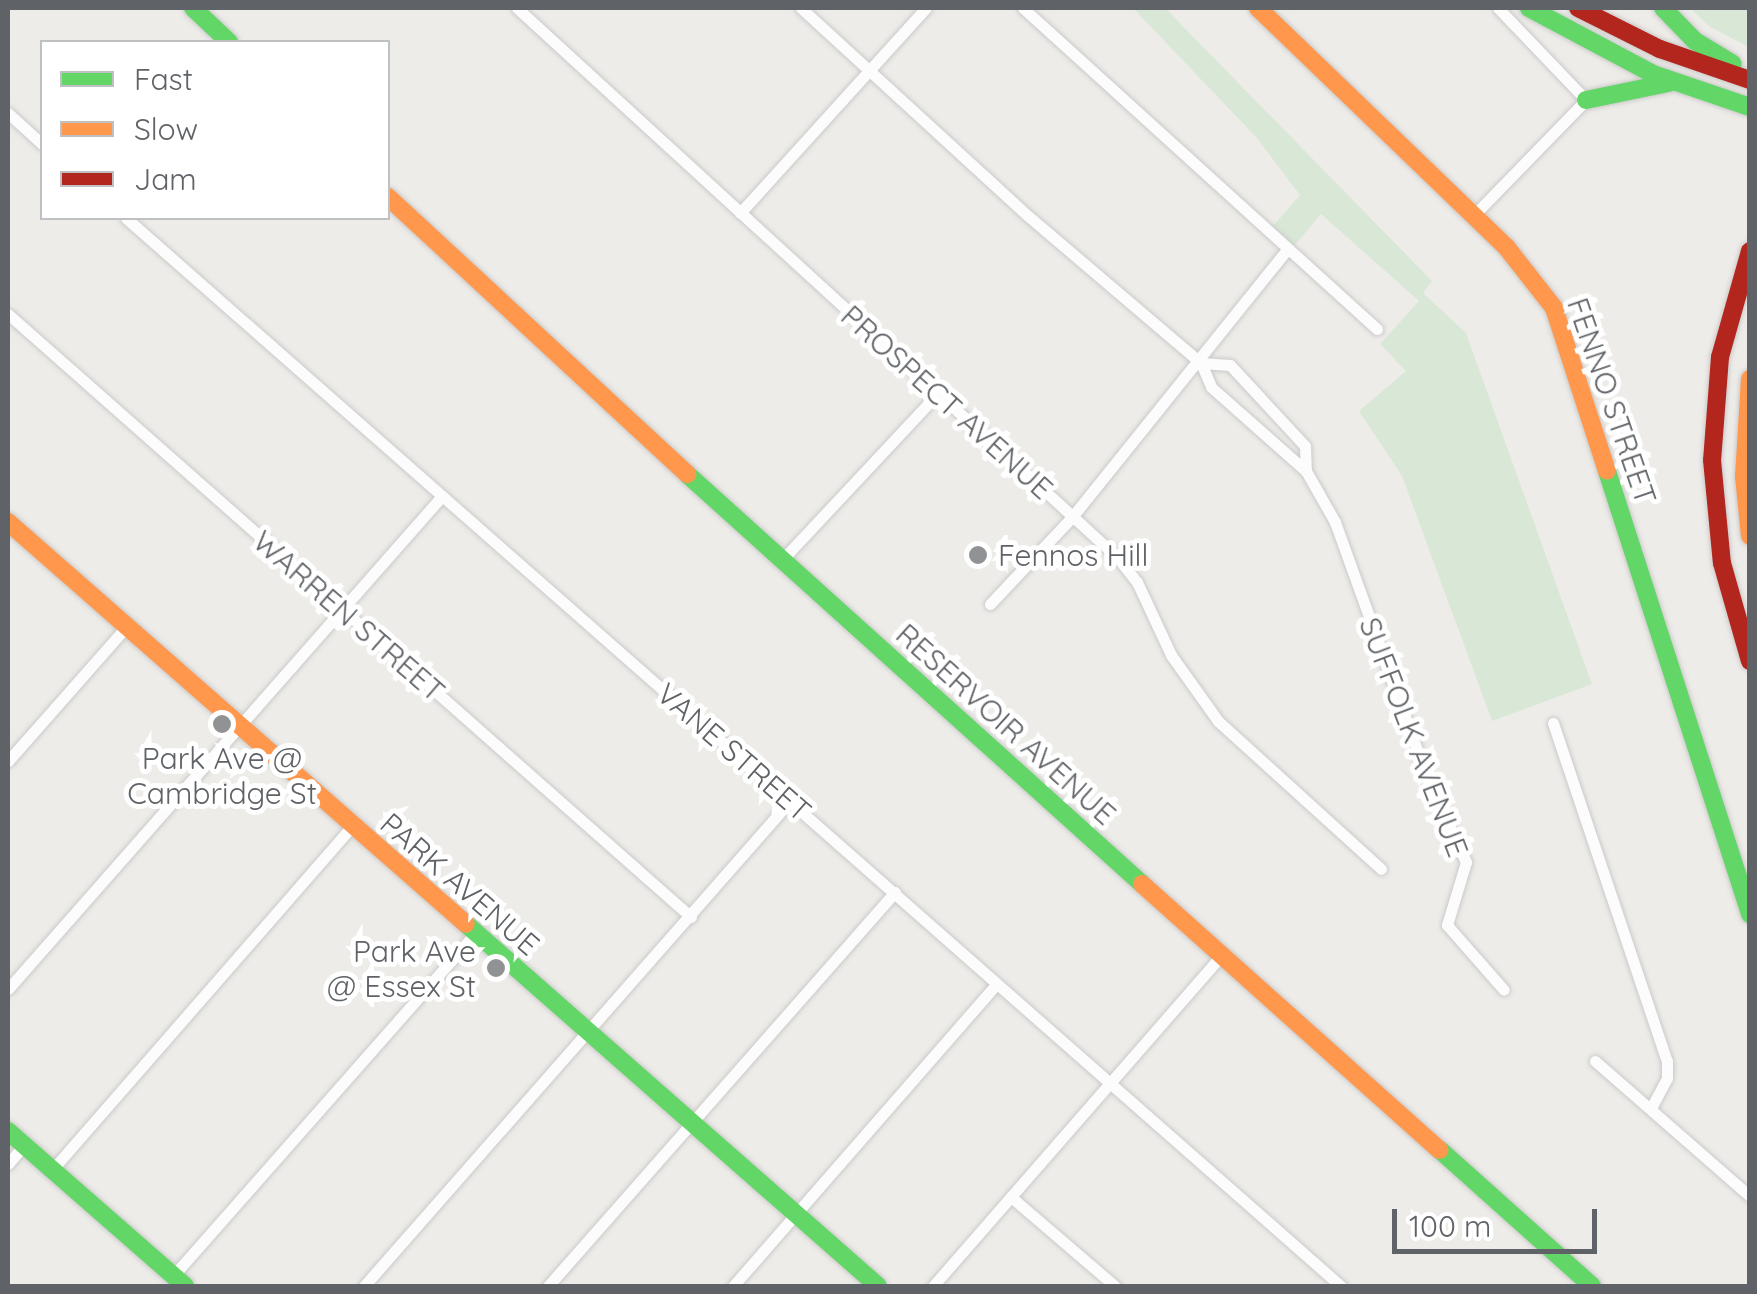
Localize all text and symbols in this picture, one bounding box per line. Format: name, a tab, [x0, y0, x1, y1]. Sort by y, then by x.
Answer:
legend	[40, 40, 390, 220]
text: Fast	[134, 60, 193, 98]
text: Slow	[134, 110, 198, 148]
text: Jam	[134, 160, 197, 198]
street label: FENNO STREET	[1560, 293, 1664, 509]
street label: PROSPECT AVENUE	[834, 298, 1060, 506]
street label: WARREN STREET	[246, 523, 452, 709]
place label: Fennos Hill	[998, 537, 1148, 573]
marker: Fennos Hill	[967, 544, 989, 566]
street label: SUFFOLK AVENUE	[1352, 612, 1476, 862]
street label: RESERVOIR AVENUE	[889, 616, 1123, 832]
street label: VANE STREET	[649, 675, 819, 829]
marker: Park Ave @ Cambridge St	[211, 713, 233, 735]
place label: Park Ave @ Cambridge St	[127, 740, 317, 810]
street label: PARK AVENUE	[373, 805, 547, 963]
place label: Park Ave @ Essex St	[327, 933, 476, 1004]
marker: Park Ave @ Essex St	[485, 957, 507, 979]
scale bar	[1397, 1189, 1602, 1251]
text: 100 m	[1409, 1207, 1491, 1245]

